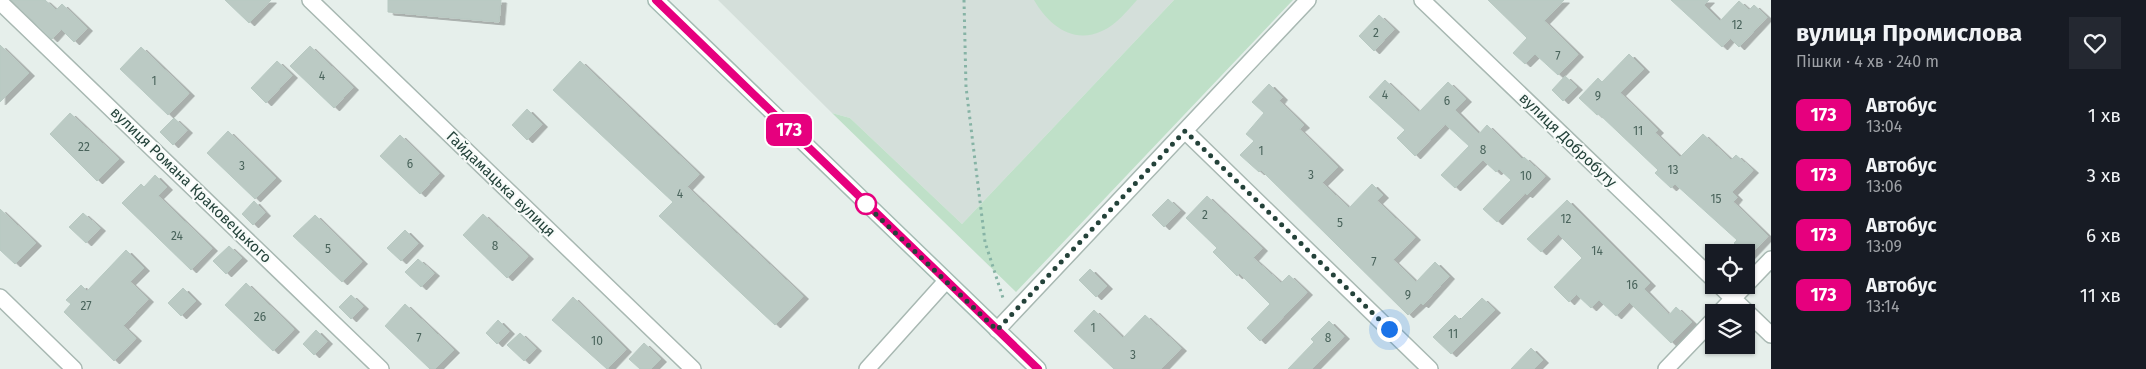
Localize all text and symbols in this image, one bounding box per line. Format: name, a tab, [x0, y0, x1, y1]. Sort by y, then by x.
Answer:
button: heart	[2069, 17, 2121, 69]
house number: 12	[1731, 18, 1743, 32]
text: вулиця Промислова	[1796, 19, 2022, 47]
house number: 2	[1373, 26, 1379, 40]
house number: 7	[1555, 49, 1561, 63]
text: Пішки · 4 хв · 240 m	[1796, 52, 1939, 71]
house number: 4	[319, 69, 326, 83]
house number: 1	[151, 74, 157, 88]
house number: 4	[1382, 88, 1389, 102]
street label: вулиця Добробуту	[1516, 89, 1621, 192]
house number: 9	[1595, 89, 1601, 103]
house number: 6	[1444, 94, 1450, 108]
text: Автобус	[1866, 94, 1937, 117]
street label: вулиця Романа Краковецького	[107, 103, 275, 267]
text: 173	[1810, 104, 1837, 126]
text: 1 хв	[2088, 104, 2121, 127]
line badge: 173	[760, 114, 818, 146]
text: 13:04	[1866, 117, 1902, 136]
text: 173	[776, 119, 802, 141]
house number: 11	[1633, 124, 1643, 138]
street label: Гайдамацька вулиця	[443, 127, 559, 241]
house number: 22	[78, 140, 90, 154]
house number: 8	[1480, 143, 1487, 157]
house number: 1	[1258, 144, 1264, 158]
text: Автобус	[1866, 154, 1937, 177]
house number: 6	[407, 157, 413, 171]
house number: 3	[239, 159, 245, 173]
house number: 13	[1667, 163, 1679, 177]
text: 173	[1810, 164, 1837, 186]
text: 3 хв	[2087, 164, 2121, 187]
house number: 3	[1308, 168, 1314, 182]
house number: 10	[1520, 169, 1532, 183]
text: 13:06	[1866, 177, 1902, 196]
house number: 4	[677, 187, 684, 201]
house number: 15	[1710, 192, 1722, 206]
unlabelled marker	[855, 193, 877, 215]
house number: 2	[1202, 208, 1208, 222]
house number: 12	[1560, 212, 1572, 226]
text: Автобус	[1866, 214, 1937, 237]
house number: 5	[1337, 216, 1343, 230]
text: 173	[1810, 224, 1837, 246]
text: 6 хв	[2086, 224, 2121, 247]
house number: 24	[171, 229, 184, 243]
text: 13:09	[1866, 237, 1902, 256]
house number: 8	[492, 239, 499, 253]
house number: 5	[325, 242, 331, 256]
house number: 14	[1591, 244, 1603, 258]
map controls	[1705, 244, 1755, 354]
button: locate	[1705, 244, 1755, 294]
house number: 7	[1371, 255, 1377, 269]
text: Автобус	[1866, 274, 1937, 297]
house number: 16	[1626, 278, 1638, 292]
text: 173	[1810, 284, 1837, 306]
text: 11 хв	[2080, 284, 2121, 307]
house number: 9	[1405, 288, 1411, 302]
text: 13:14	[1866, 297, 1900, 316]
house number: 27	[80, 299, 92, 313]
button: layers	[1705, 304, 1755, 354]
house number: 26	[254, 310, 266, 324]
your location	[1377, 317, 1402, 342]
house number: 1	[1090, 321, 1096, 335]
house number: 11	[1448, 327, 1458, 341]
house number: 7	[416, 331, 422, 345]
house number: 8	[1325, 331, 1332, 345]
house number: 10	[591, 334, 603, 348]
house number: 3	[1130, 348, 1136, 362]

